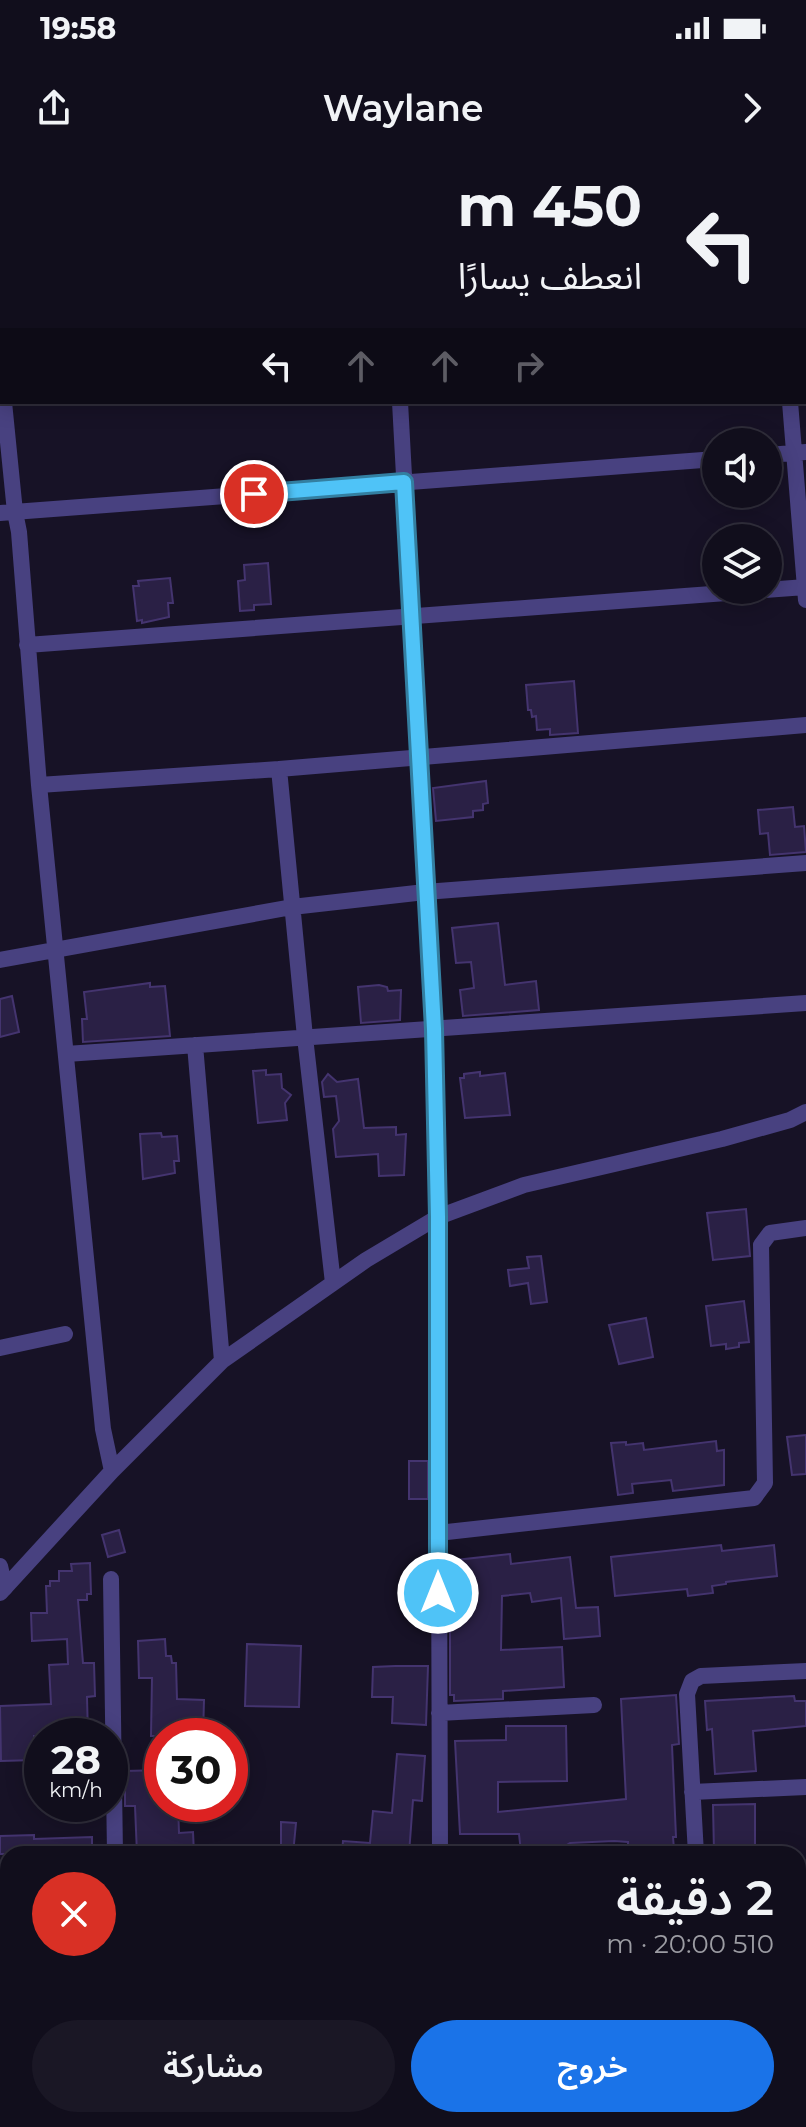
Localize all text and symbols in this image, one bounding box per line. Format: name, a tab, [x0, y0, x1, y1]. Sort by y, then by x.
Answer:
text: 19:58	[40, 10, 116, 47]
icon: share	[32, 86, 76, 130]
text: Waylane	[323, 86, 483, 130]
icon: forward	[730, 86, 774, 130]
text: 450 m	[457, 172, 642, 240]
icon: left	[670, 192, 774, 296]
text: انعطف يسارًا	[458, 254, 642, 298]
icon: left	[255, 344, 299, 388]
icon: ahead	[339, 344, 383, 388]
icon: ahead	[423, 344, 467, 388]
icon: right	[507, 344, 551, 388]
map controls	[702, 428, 782, 604]
button: sound	[702, 428, 782, 508]
pin	[220, 460, 288, 528]
icon: arrive	[232, 472, 276, 516]
button: layers	[702, 524, 782, 604]
position arrow	[396, 1551, 480, 1635]
speed limit sign: 30	[144, 1718, 248, 1822]
text: 28	[51, 1735, 101, 1784]
text: km/h	[49, 1778, 103, 1802]
text: 2 دقيقة	[616, 1869, 774, 1927]
button: close	[32, 1872, 116, 1956]
text: 510 m · 20:00	[606, 1928, 774, 1960]
button: مشاركة	[32, 2020, 395, 2112]
button: خروج	[411, 2020, 774, 2112]

